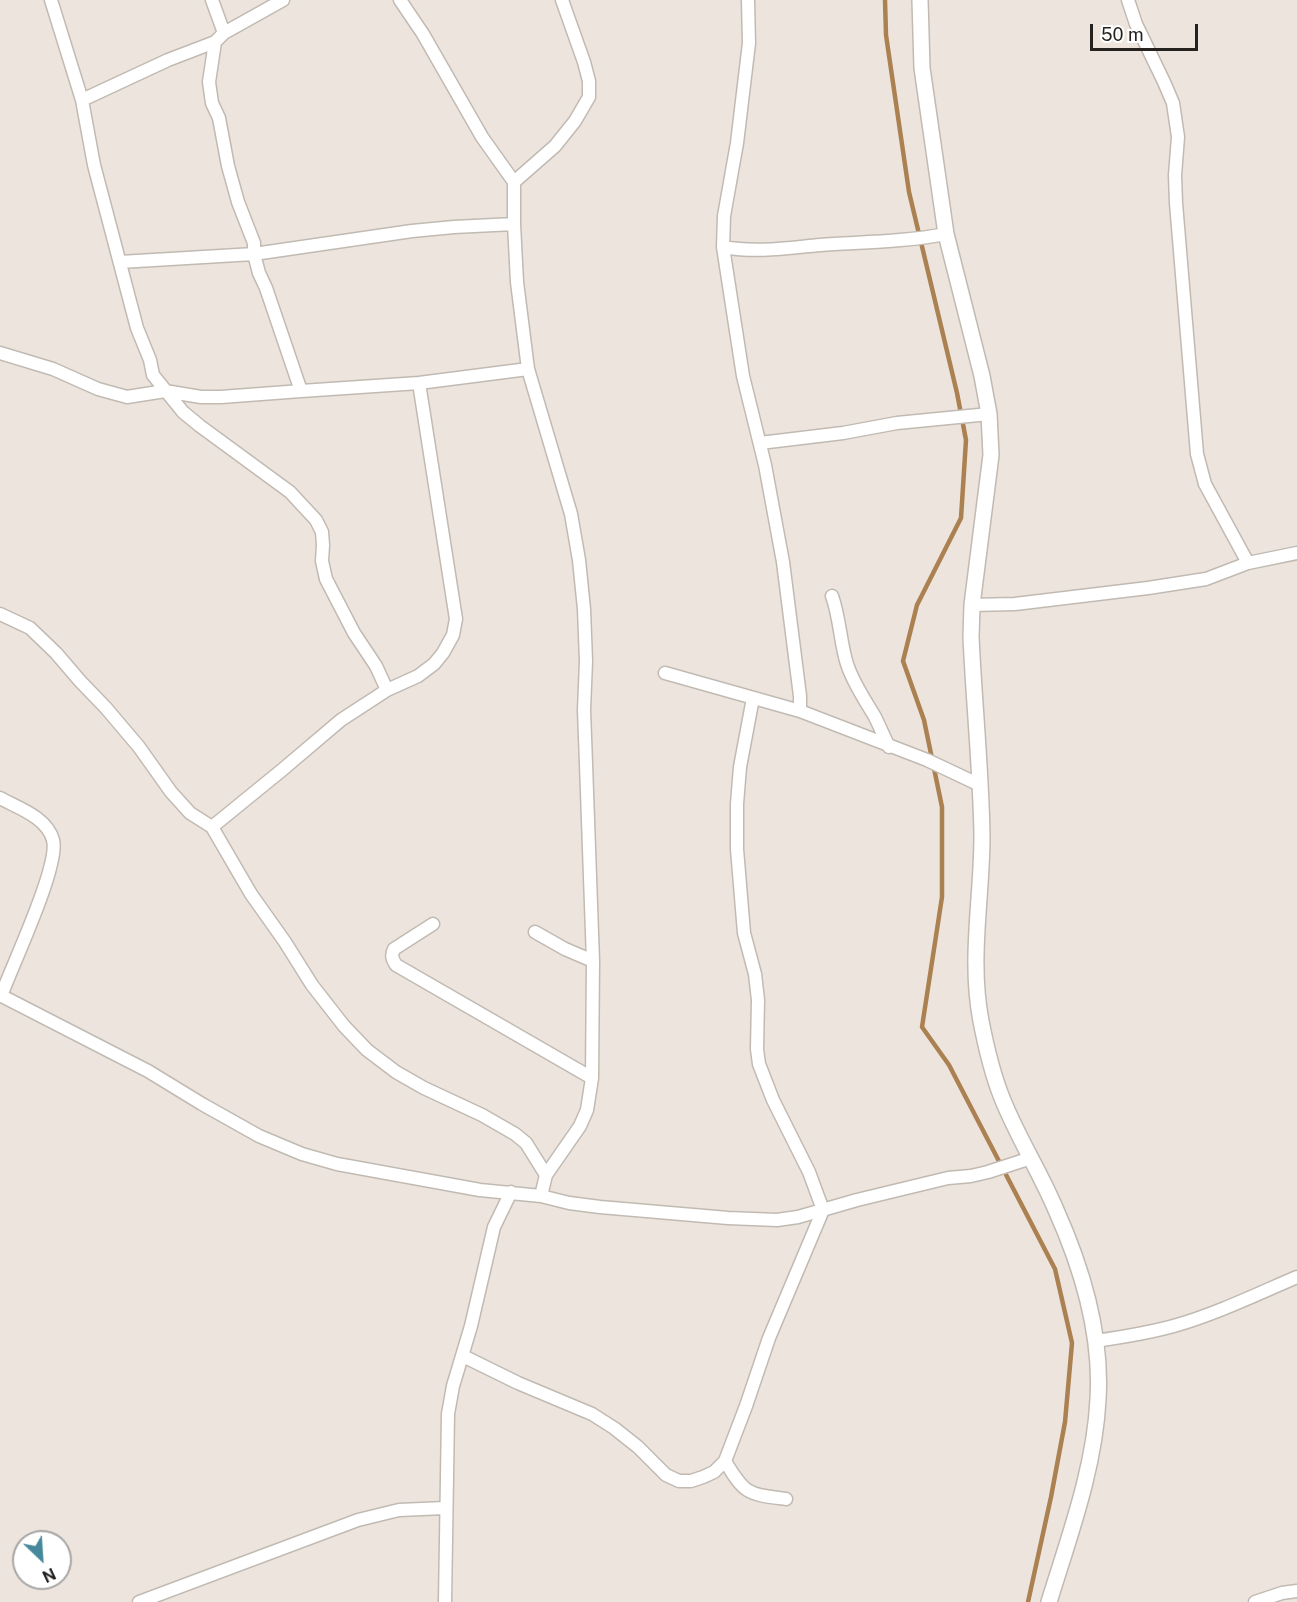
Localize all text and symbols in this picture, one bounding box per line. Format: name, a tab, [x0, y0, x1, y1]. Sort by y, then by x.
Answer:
scale bar	[1093, 12, 1201, 50]
text: 50 m	[1101, 24, 1144, 45]
north arrow	[12, 1530, 72, 1590]
text: N	[39, 1564, 59, 1586]

